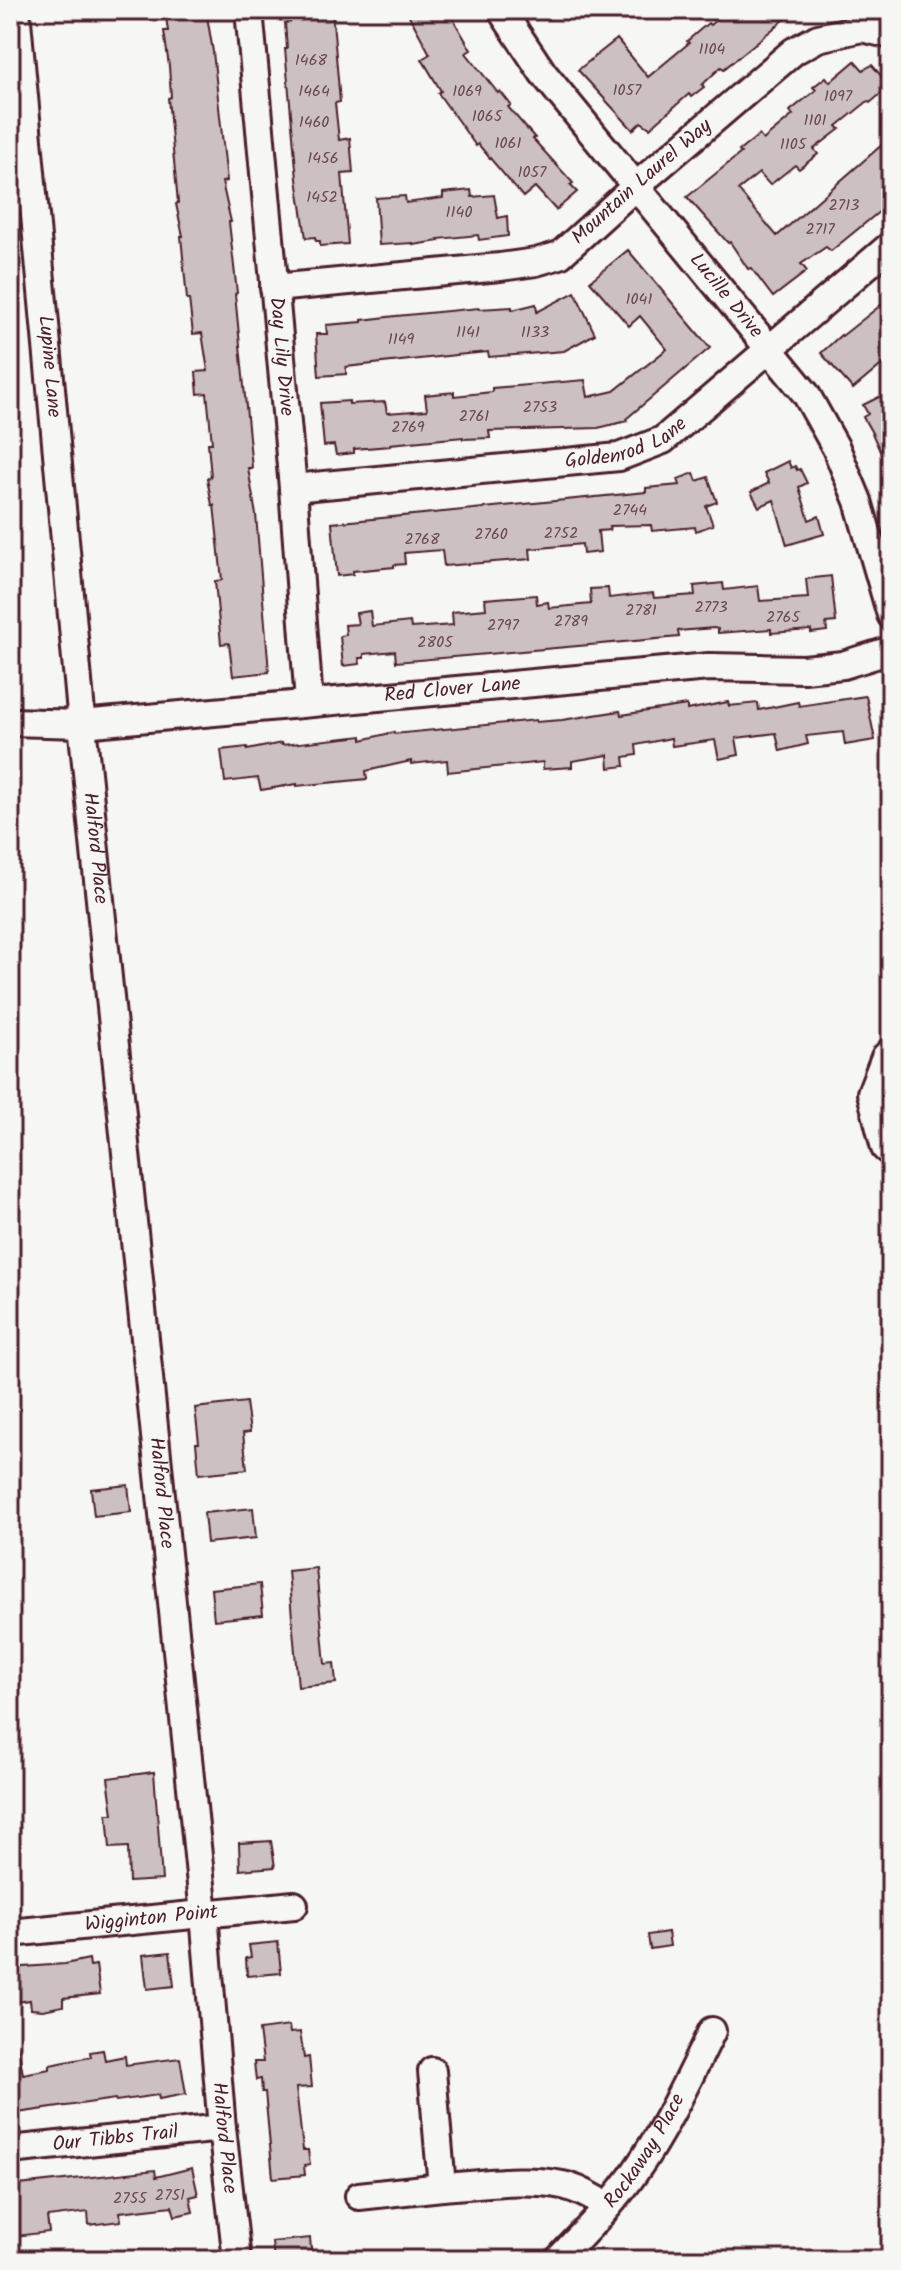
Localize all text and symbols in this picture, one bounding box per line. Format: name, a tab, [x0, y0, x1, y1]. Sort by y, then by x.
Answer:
house number: 1104	[699, 37, 726, 62]
house number: 1468	[295, 48, 328, 73]
house number: 1057	[613, 78, 642, 103]
house number: 1464	[298, 79, 330, 104]
house number: 1069	[452, 79, 482, 104]
house number: 1097	[824, 84, 853, 109]
house number: 1065	[472, 104, 504, 129]
house number: 1101	[803, 108, 827, 133]
house number: 1460	[299, 110, 329, 135]
street label: Mountain Laurel Way	[564, 111, 720, 253]
house number: 1061	[495, 131, 521, 156]
house number: 1105	[780, 132, 808, 157]
house number: 1456	[307, 146, 339, 171]
house number: 1057	[518, 160, 547, 185]
house number: 1452	[306, 185, 338, 210]
house number: 2713	[829, 193, 859, 218]
house number: 1140	[446, 200, 472, 225]
house number: 2717	[805, 217, 835, 242]
street label: Lucille Drive	[681, 246, 771, 346]
house number: 1041	[626, 287, 652, 312]
street label: Day Lily Drive	[259, 296, 302, 417]
street label: Lupine Lane	[28, 314, 70, 419]
house number: 1141	[456, 320, 480, 345]
house number: 1133	[521, 320, 549, 345]
house number: 1149	[388, 327, 415, 352]
house number: 2753	[523, 395, 557, 420]
house number: 2761	[459, 404, 489, 429]
street label: Goldenrod Lane	[563, 410, 695, 478]
house number: 2769	[391, 415, 425, 440]
house number: 2744	[613, 498, 647, 523]
house number: 2752	[544, 521, 578, 546]
house number: 2760	[474, 522, 508, 547]
house number: 2768	[404, 527, 440, 552]
house number: 2773	[694, 595, 728, 620]
house number: 2781	[625, 598, 657, 623]
house number: 2765	[766, 605, 801, 630]
house number: 2789	[554, 609, 588, 634]
house number: 2797	[487, 613, 520, 638]
house number: 2805	[417, 630, 454, 655]
street label: Red Clover Lane	[383, 668, 522, 712]
street label: Halford Place	[73, 791, 116, 906]
street label: Halford Place	[139, 1436, 182, 1550]
street label: Wigginton Point	[83, 1897, 220, 1942]
street label: Halford Place	[202, 2081, 245, 2195]
street label: Rockaway Place	[596, 2088, 694, 2216]
street label: Our Tibbs Trail	[51, 2117, 180, 2161]
house number: 2751	[155, 2183, 185, 2208]
house number: 2755	[113, 2186, 148, 2211]

